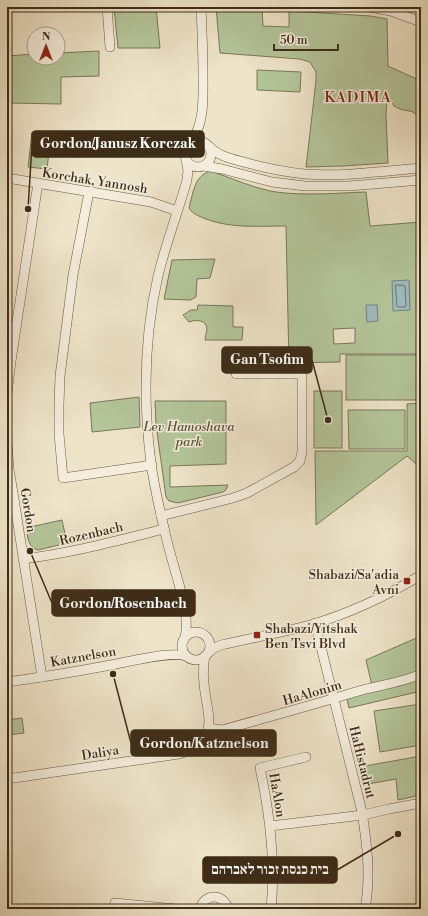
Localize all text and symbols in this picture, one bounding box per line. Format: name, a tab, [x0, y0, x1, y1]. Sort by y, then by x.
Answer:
north arrow	[26, 26, 66, 66]
scale bar	[274, 26, 338, 52]
text: N	[42, 30, 51, 44]
text: 50 m	[280, 33, 308, 48]
district label: KADIMA	[324, 88, 392, 107]
callout: Gordon/Janusz Korczak	[32, 131, 204, 157]
text: Gordon/Janusz Korczak	[40, 135, 197, 153]
street label: Korchak, Yannosh	[41, 165, 149, 197]
callout: Gan Tsofim	[222, 347, 312, 373]
text: Gan Tsofim	[230, 351, 304, 369]
park label: Lev Hamoshava park	[143, 419, 235, 450]
street label: Gordon	[17, 487, 39, 534]
street label: Rozenbach	[58, 519, 125, 549]
place label: Shabazi/Sa'adia Avni	[308, 567, 399, 598]
marker: Shabazi/Sa'adia Avni	[402, 576, 412, 586]
callout: Gordon/Rosenbach	[52, 590, 195, 616]
text: Gordon/Rosenbach	[59, 595, 187, 613]
place label: Shabazi/Yitshak Ben Tsvi Blvd	[264, 621, 359, 652]
marker: Shabazi/Yitshak Ben Tsvi Blvd	[252, 630, 262, 640]
street label: Katznelson	[49, 643, 117, 671]
street label: HaAlonim	[281, 677, 344, 709]
street label: HaHistadrut	[345, 724, 379, 801]
callout: Gordon/Katznelson	[131, 730, 276, 756]
text: Gordon/Katznelson	[139, 735, 269, 753]
street label: Daliya	[80, 742, 120, 764]
street label: HaAlon	[265, 772, 289, 819]
callout: בית כנסת זכור לאברהם	[203, 857, 337, 883]
text: בית כנסת זכור לאברהם	[211, 861, 329, 879]

